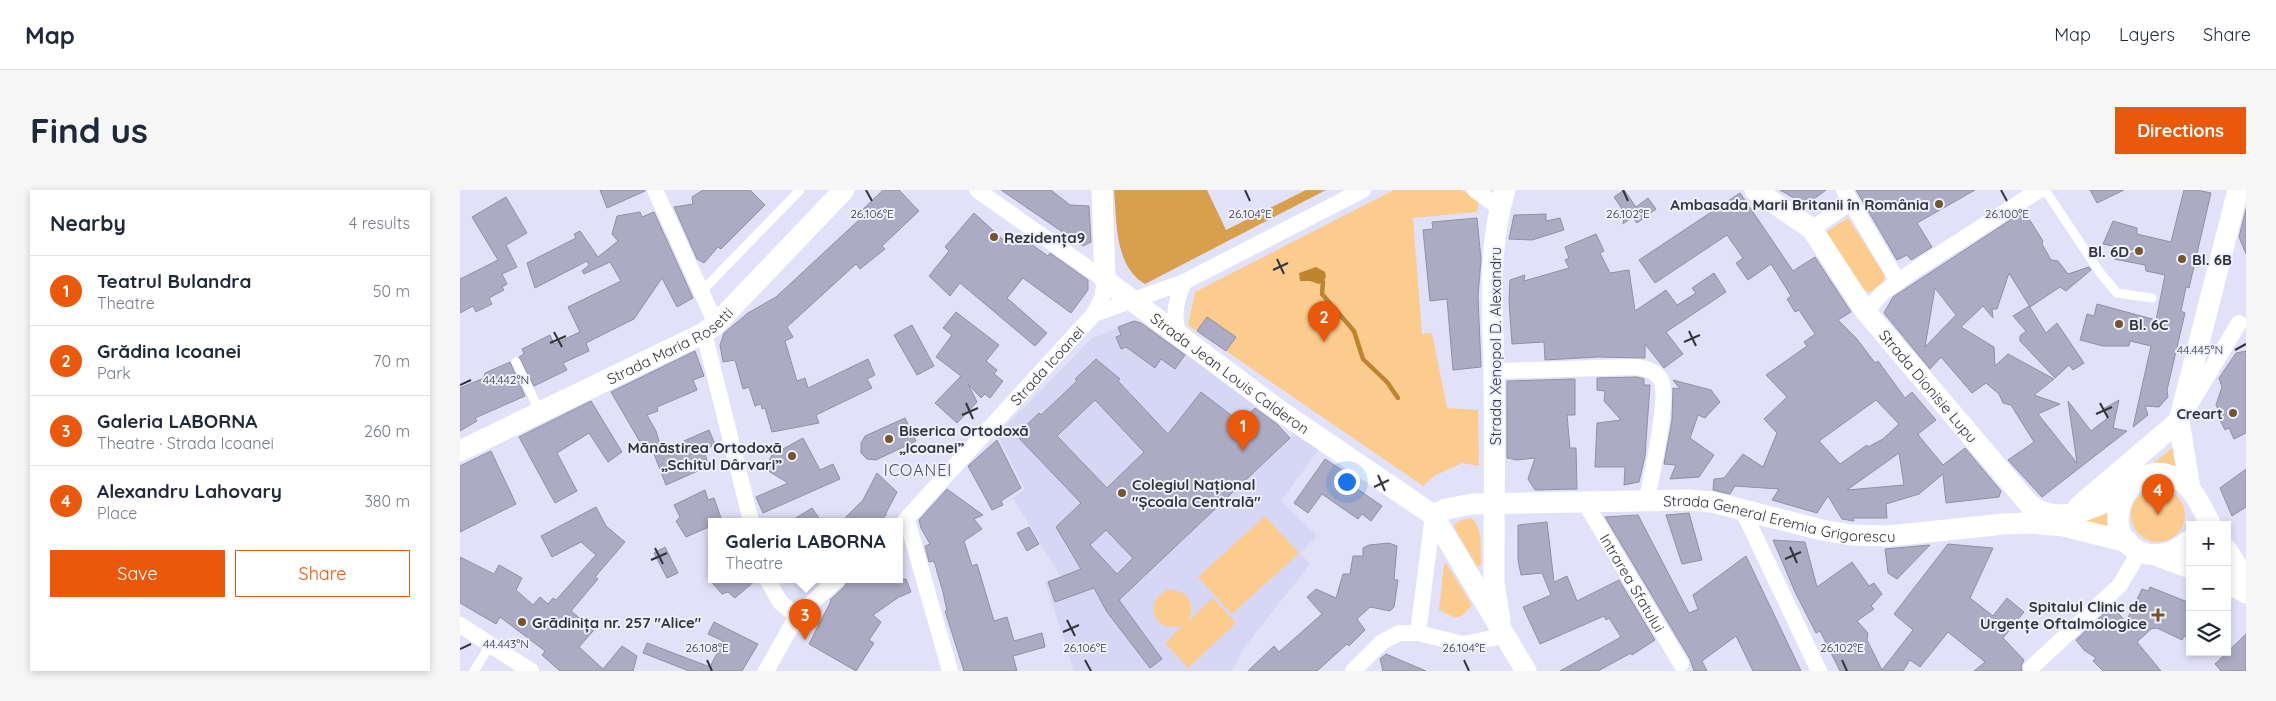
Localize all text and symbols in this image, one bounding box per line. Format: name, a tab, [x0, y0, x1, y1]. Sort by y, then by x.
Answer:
text: Map	[25, 20, 75, 50]
text: Map	[2054, 23, 2091, 46]
text: Layers	[2119, 23, 2175, 46]
text: Share	[2203, 23, 2251, 46]
button: Directions	[2115, 107, 2246, 154]
text: Find us	[30, 108, 148, 152]
place label: Ambasada Marii Britanii în România	[1670, 195, 1929, 214]
marker: Ambasada Marii Britanii în România	[1933, 198, 1945, 210]
text: 26.106°E	[850, 206, 894, 221]
text: 26.104°E	[1228, 206, 1272, 221]
text: 26.102°E	[1606, 206, 1650, 221]
text: 26.100°E	[1985, 206, 2029, 221]
text: Nearby	[50, 210, 126, 236]
text: 4 results	[349, 213, 410, 233]
place label: Rezidența9	[1004, 228, 1085, 248]
marker: Rezidența9	[988, 231, 1000, 243]
place label: Bl. 6D	[2088, 242, 2129, 261]
marker: Bl. 6D	[2133, 245, 2145, 257]
street label: Strada Xenopol D. Alexandru	[1486, 247, 1505, 445]
place label: Bl. 6B	[2192, 250, 2232, 269]
marker: Bl. 6B	[2176, 253, 2188, 265]
text: Teatrul Bulandra	[97, 269, 251, 293]
text: 1	[63, 281, 69, 301]
text: 50 m	[373, 281, 410, 301]
text: Theatre	[97, 293, 155, 313]
pin: 2	[1308, 301, 1340, 342]
street label: Strada Maria Rosetti	[603, 303, 737, 388]
street label: Strada Jean Louis Calderon	[1147, 308, 1313, 438]
place label: Bl. 6C	[2129, 315, 2169, 334]
marker: Bl. 6C	[2113, 318, 2125, 330]
street label: Strada Icoanei	[1006, 322, 1088, 409]
street label: Strada Dionisie Lupu	[1875, 325, 1982, 446]
text: Grădina Icoanei	[97, 339, 241, 363]
text: 44.445°N	[2177, 342, 2223, 357]
text: 2	[61, 351, 71, 371]
text: 70 m	[373, 351, 410, 371]
text: Park	[97, 363, 131, 383]
text: 44.442°N	[483, 372, 529, 387]
place label: Creart	[2176, 404, 2223, 423]
marker: Creart	[2227, 407, 2239, 419]
text: Galeria LABORNA	[97, 409, 257, 433]
pin: 1	[1227, 410, 1259, 451]
text: 3	[62, 421, 70, 441]
text: 260 m	[364, 421, 410, 441]
place label: Biserica Ortodoxă „Icoanei”	[899, 421, 1029, 457]
text: Theatre · Strada Icoanei	[97, 433, 274, 453]
marker: Biserica Ortodoxă „Icoanei”	[883, 433, 895, 445]
place label: Mănăstirea Ortodoxă „Schitul Dârvari”	[627, 438, 782, 474]
marker: Mănăstirea Ortodoxă „Schitul Dârvari”	[786, 450, 798, 462]
district label: ICOANEI	[884, 460, 952, 480]
your location	[1334, 469, 1360, 495]
pin: 4	[2142, 474, 2174, 515]
place label: Colegiul Național "Școala Centrală"	[1132, 475, 1261, 511]
text: Alexandru Lahovary	[97, 479, 282, 503]
marker: Colegiul Național "Școala Centrală"	[1116, 487, 1128, 499]
street label: Strada General Eremia Grigorescu	[1663, 490, 1896, 546]
text: 4	[61, 491, 71, 511]
text: 380 m	[364, 491, 410, 511]
text: Place	[97, 503, 137, 523]
popup	[708, 518, 903, 583]
map controls	[2186, 521, 2231, 656]
button: +	[2186, 521, 2231, 566]
text: Galeria LABORNA	[725, 529, 886, 553]
street label: Intrarea Sfatului	[1596, 530, 1669, 635]
button: Save	[50, 550, 225, 597]
button: Share	[235, 550, 410, 597]
text: Theatre	[725, 553, 783, 573]
button: −	[2186, 566, 2231, 611]
place label: Spitalul Clinic de Urgențe Oftalmologice	[1980, 597, 2147, 634]
pin: 3	[789, 599, 821, 640]
marker: Spitalul Clinic de Urgențe Oftalmologice	[2151, 608, 2165, 622]
button: layers	[2186, 611, 2231, 656]
place label: Grădinița nr. 257 "Alice"	[532, 613, 702, 633]
marker: Grădinița nr. 257 "Alice"	[516, 616, 528, 628]
text: 44.443°N	[483, 636, 529, 651]
text: 26.108°E	[685, 640, 729, 655]
text: 26.106°E	[1063, 640, 1107, 655]
text: 26.104°E	[1442, 640, 1486, 655]
text: 26.102°E	[1820, 640, 1864, 655]

